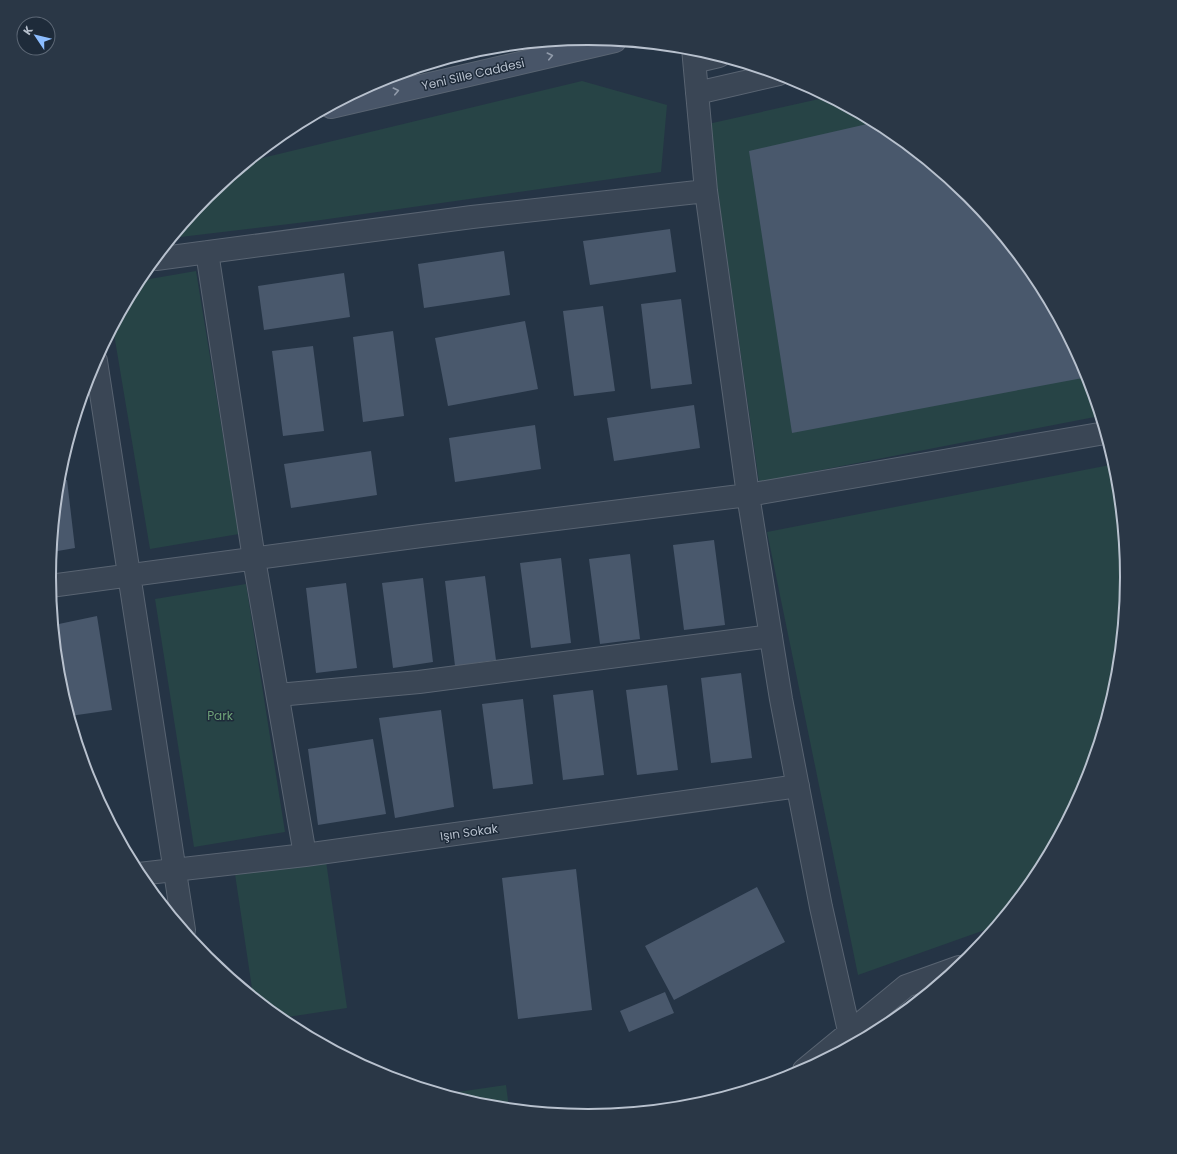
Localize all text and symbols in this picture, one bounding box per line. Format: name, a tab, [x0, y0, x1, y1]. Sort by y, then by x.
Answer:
north arrow	[16, 16, 56, 56]
text: K	[19, 22, 37, 38]
one-way arrow	[547, 52, 553, 60]
street label: Yeni Sille Caddesi	[420, 54, 526, 94]
one-way arrow	[393, 88, 399, 96]
park label: Park	[207, 707, 234, 724]
street label: Işın Sokak	[439, 819, 500, 844]

